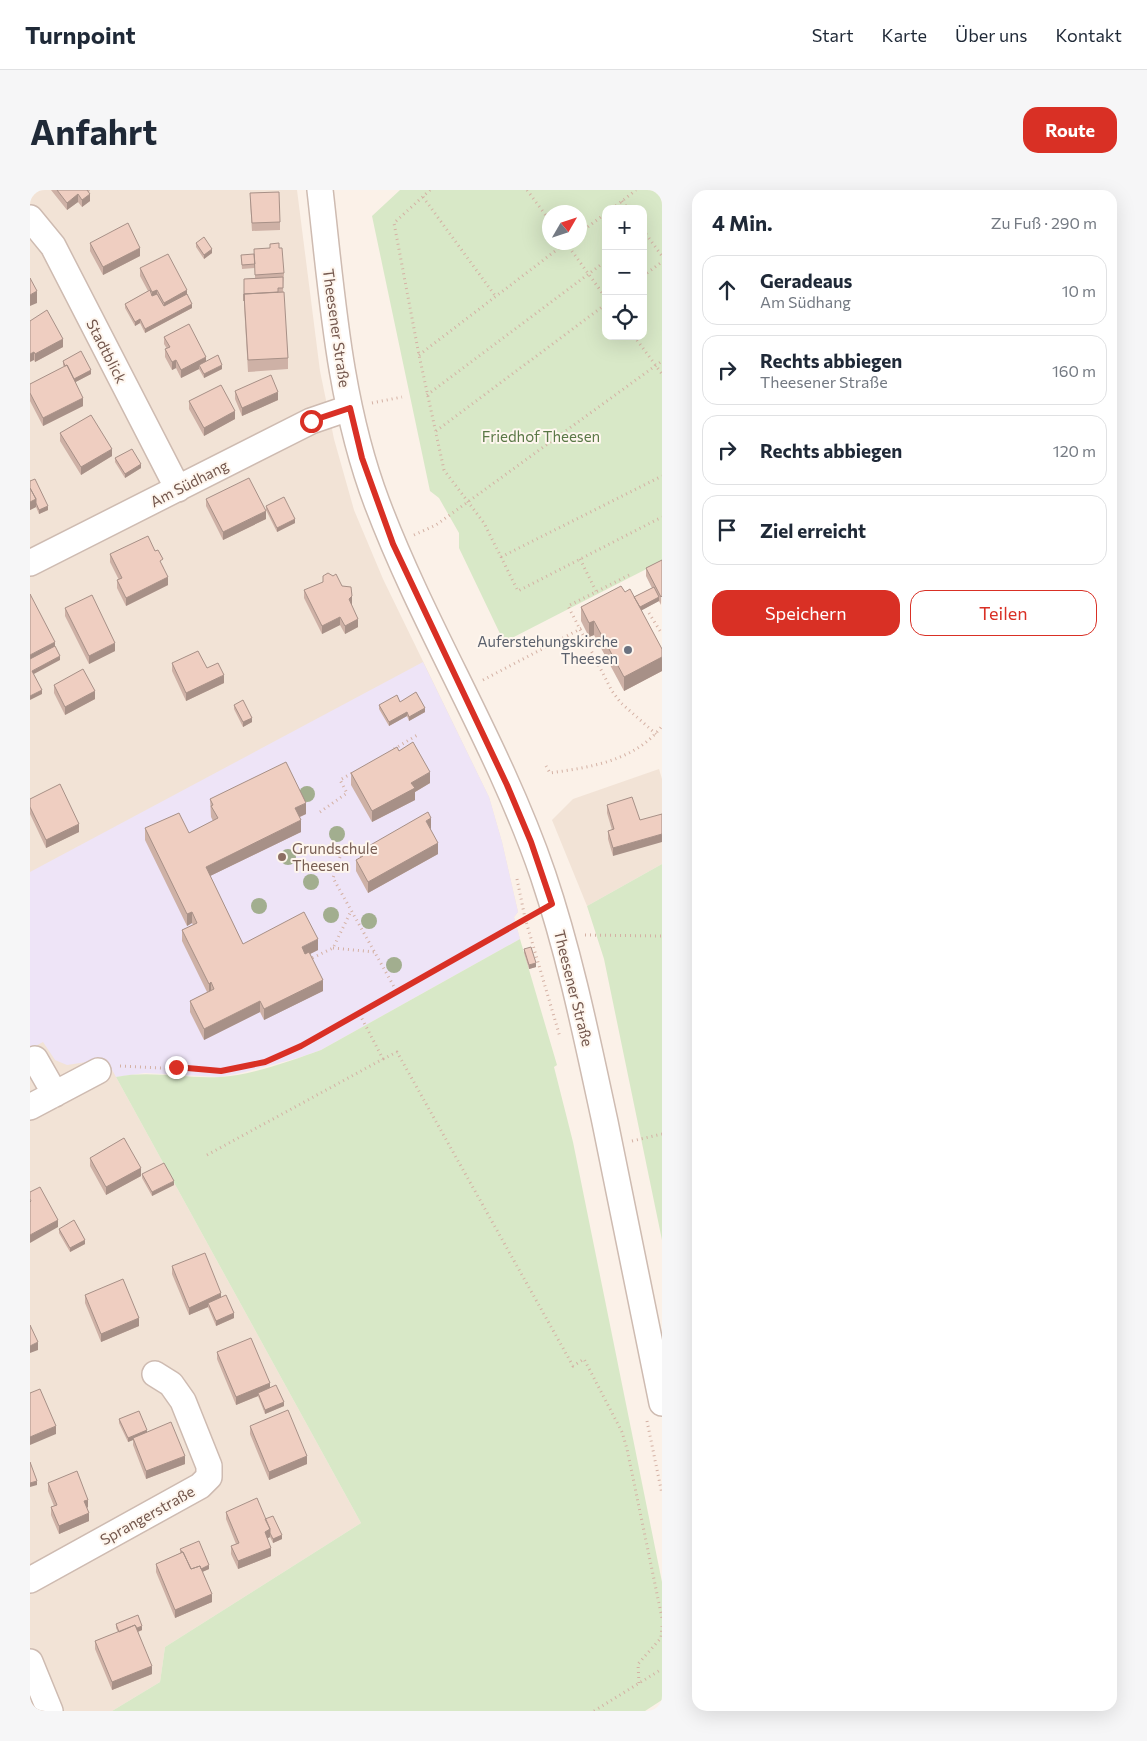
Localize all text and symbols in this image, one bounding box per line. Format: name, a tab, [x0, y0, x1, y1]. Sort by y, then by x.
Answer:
text: Turnpoint	[25, 20, 136, 49]
text: Start	[812, 24, 854, 46]
text: Karte	[882, 24, 927, 46]
text: Über uns	[955, 24, 1028, 46]
text: Kontakt	[1056, 24, 1122, 46]
button: Route	[1023, 107, 1117, 153]
text: Anfahrt	[30, 109, 157, 152]
north arrow	[542, 205, 587, 250]
map controls	[602, 205, 647, 340]
button: +	[602, 205, 647, 250]
text: 4 Min.	[712, 210, 773, 235]
text: Zu Fuß · 290 m	[991, 213, 1097, 232]
button: −	[602, 250, 647, 295]
street label: Theesener Straße	[320, 268, 354, 389]
text: Geradeaus	[760, 269, 852, 292]
icon: ahead	[713, 276, 741, 304]
text: 10 m	[1062, 281, 1096, 300]
text: Am Südhang	[760, 292, 851, 311]
button: locate	[602, 295, 647, 340]
street label: Stadtblick	[83, 316, 131, 386]
text: Rechts abbiegen	[760, 349, 902, 372]
icon: right	[713, 356, 741, 384]
text: 160 m	[1052, 361, 1096, 380]
text: Theesener Straße	[760, 372, 888, 391]
route start	[300, 410, 323, 433]
park label: Friedhof Theesen	[482, 427, 600, 445]
icon: right	[713, 436, 741, 464]
text: Rechts abbiegen	[760, 439, 902, 462]
text: 120 m	[1053, 441, 1096, 460]
street label: Am Südhang	[147, 456, 231, 510]
icon: arrive	[713, 516, 741, 544]
text: Ziel erreicht	[760, 519, 866, 542]
button: Speichern	[712, 590, 900, 636]
button: Teilen	[910, 590, 1097, 636]
place label: Auferstehungskirche Theesen	[477, 632, 618, 667]
marker: Auferstehungskirche Theesen	[622, 644, 634, 656]
place label: Grundschule Theesen	[292, 839, 378, 874]
marker: Grundschule Theesen	[276, 851, 288, 863]
street label: Theesener Straße	[551, 928, 597, 1048]
route end	[165, 1056, 188, 1079]
street label: Sprangerstraße	[97, 1482, 197, 1548]

